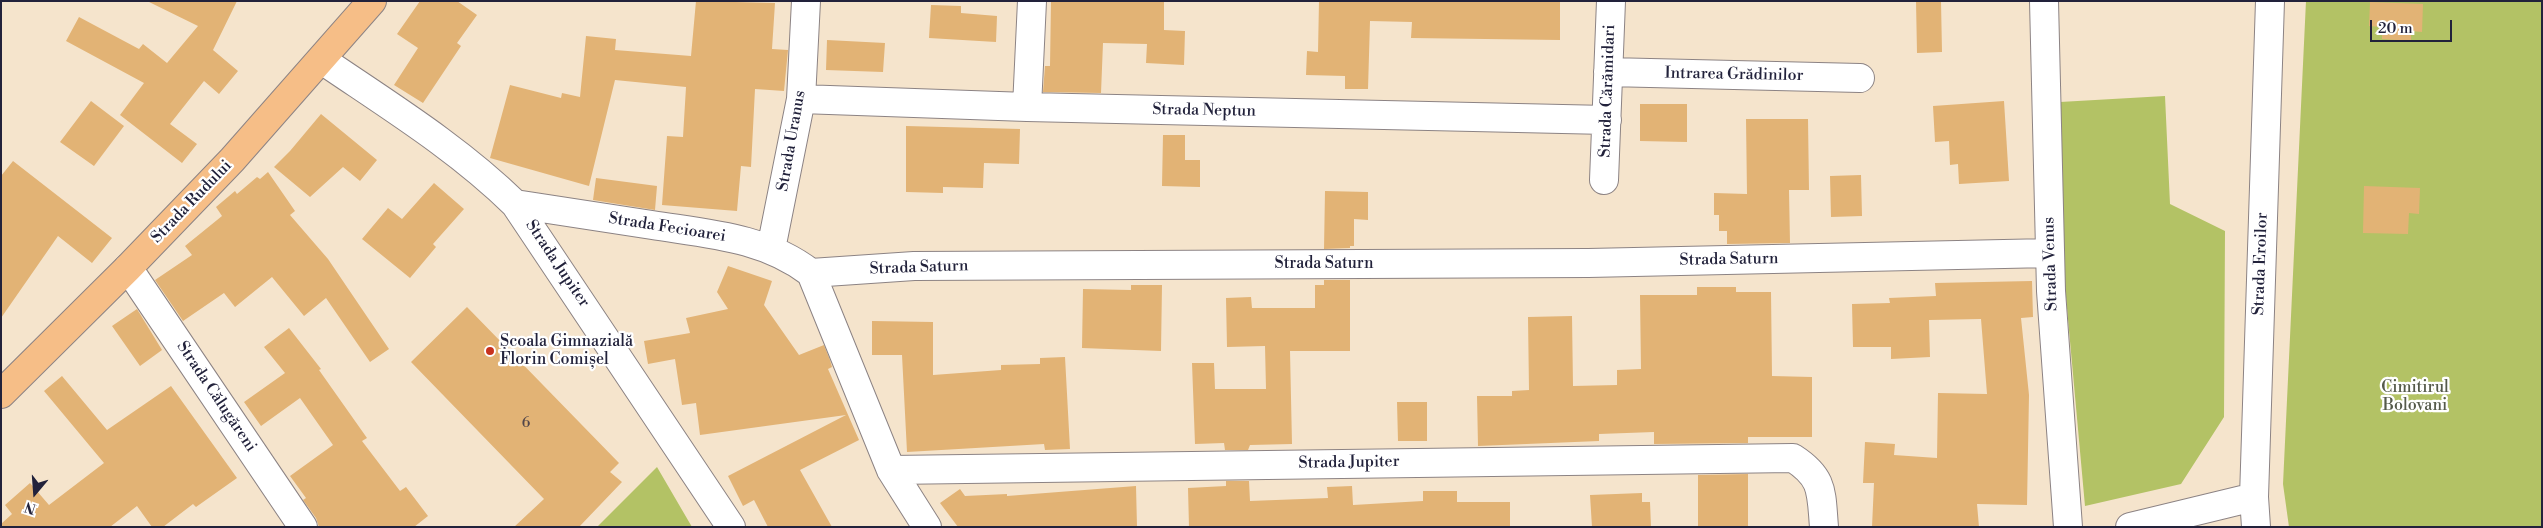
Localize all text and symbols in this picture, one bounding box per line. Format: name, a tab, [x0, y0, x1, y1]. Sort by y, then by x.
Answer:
scale bar	[2373, 10, 2456, 42]
text: 20 m	[2378, 19, 2413, 38]
street label: Strada Cărămidari	[1596, 24, 1620, 158]
street label: Intrarea Grădinilor	[1664, 64, 1804, 86]
street label: Strada Uranus	[774, 89, 810, 193]
street label: Strada Neptun	[1152, 100, 1256, 122]
street label: Strada Rudului	[148, 157, 236, 247]
street label: Strada Fecioarei	[607, 209, 727, 247]
street label: Strada Eroilor	[2250, 212, 2272, 316]
street label: Strada Jupiter	[521, 217, 593, 311]
street label: Strada Venus	[2040, 217, 2062, 311]
street label: Strada Saturn	[1679, 250, 1779, 270]
street label: Strada Saturn	[1274, 254, 1374, 274]
street label: Strada Saturn	[869, 257, 969, 279]
place label: Școala Gimnazială Florin Comișel	[500, 332, 633, 370]
street label: Strada Călugăreni	[172, 338, 260, 456]
marker: Școala Gimnazială Florin Comișel	[484, 345, 496, 357]
park label: Cimitirul Bolovani	[2381, 378, 2449, 416]
house number: 6	[522, 416, 530, 432]
street label: Strada Jupiter	[1298, 453, 1400, 473]
north arrow	[10, 468, 60, 518]
text: N	[22, 497, 38, 518]

